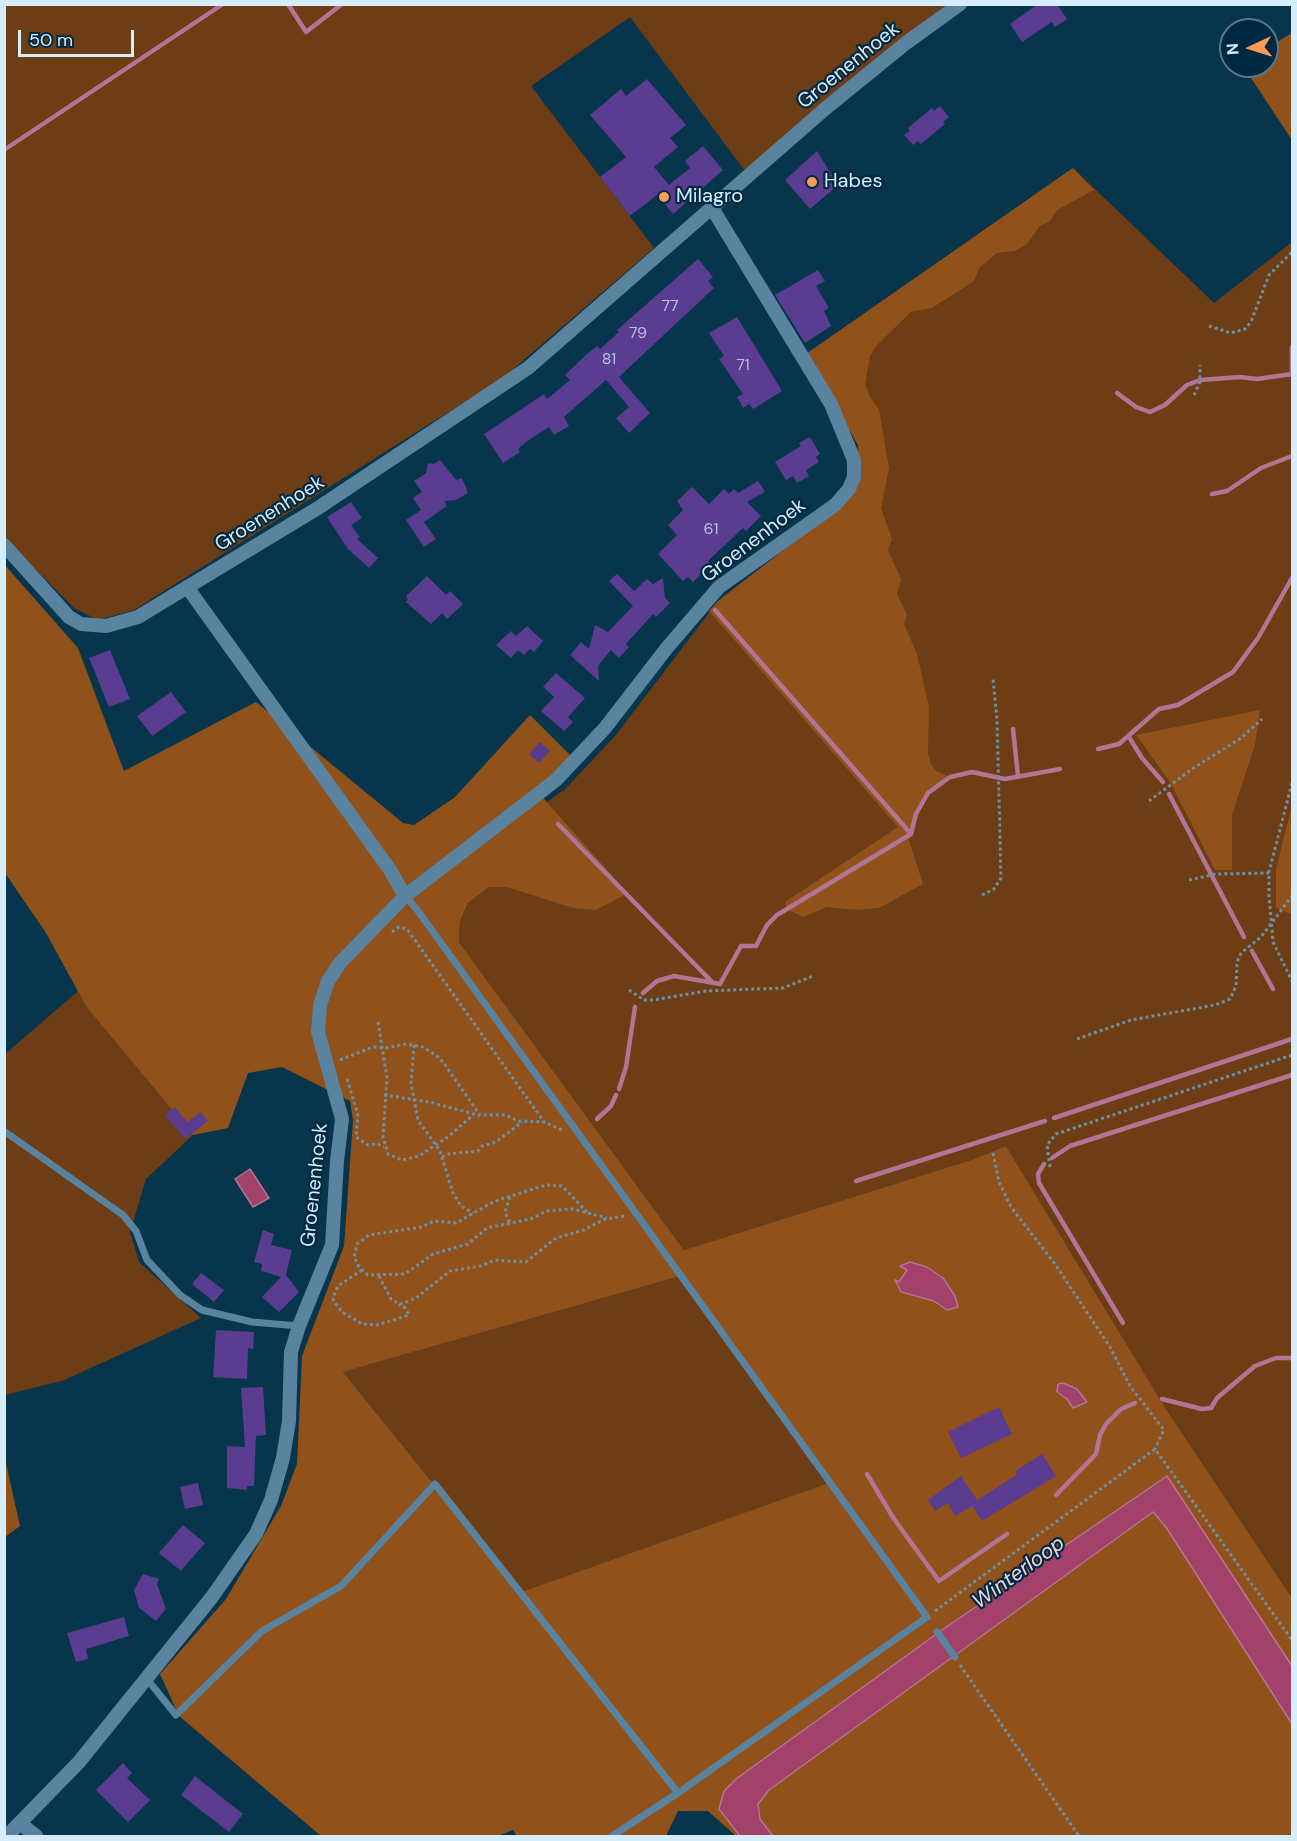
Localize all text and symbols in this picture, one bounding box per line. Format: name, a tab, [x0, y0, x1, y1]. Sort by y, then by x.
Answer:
street label: Groenenhoek	[793, 17, 905, 115]
scale bar	[21, 18, 136, 56]
north arrow	[1219, 18, 1279, 78]
text: 50 m	[29, 28, 73, 52]
text: N	[1222, 43, 1243, 56]
place label: Habes	[824, 170, 882, 194]
marker: Habes	[805, 175, 819, 189]
place label: Milagro	[676, 185, 743, 209]
marker: Milagro	[657, 190, 671, 204]
house number: 77	[661, 297, 679, 317]
house number: 79	[629, 324, 647, 344]
house number: 81	[602, 350, 616, 370]
house number: 71	[736, 356, 750, 376]
street label: Groenenhoek	[211, 471, 329, 557]
street label: Groenenhoek	[697, 494, 811, 588]
house number: 61	[703, 520, 719, 540]
street label: Groenenhoek	[297, 1122, 333, 1248]
water label: Winterloop	[968, 1531, 1070, 1615]

